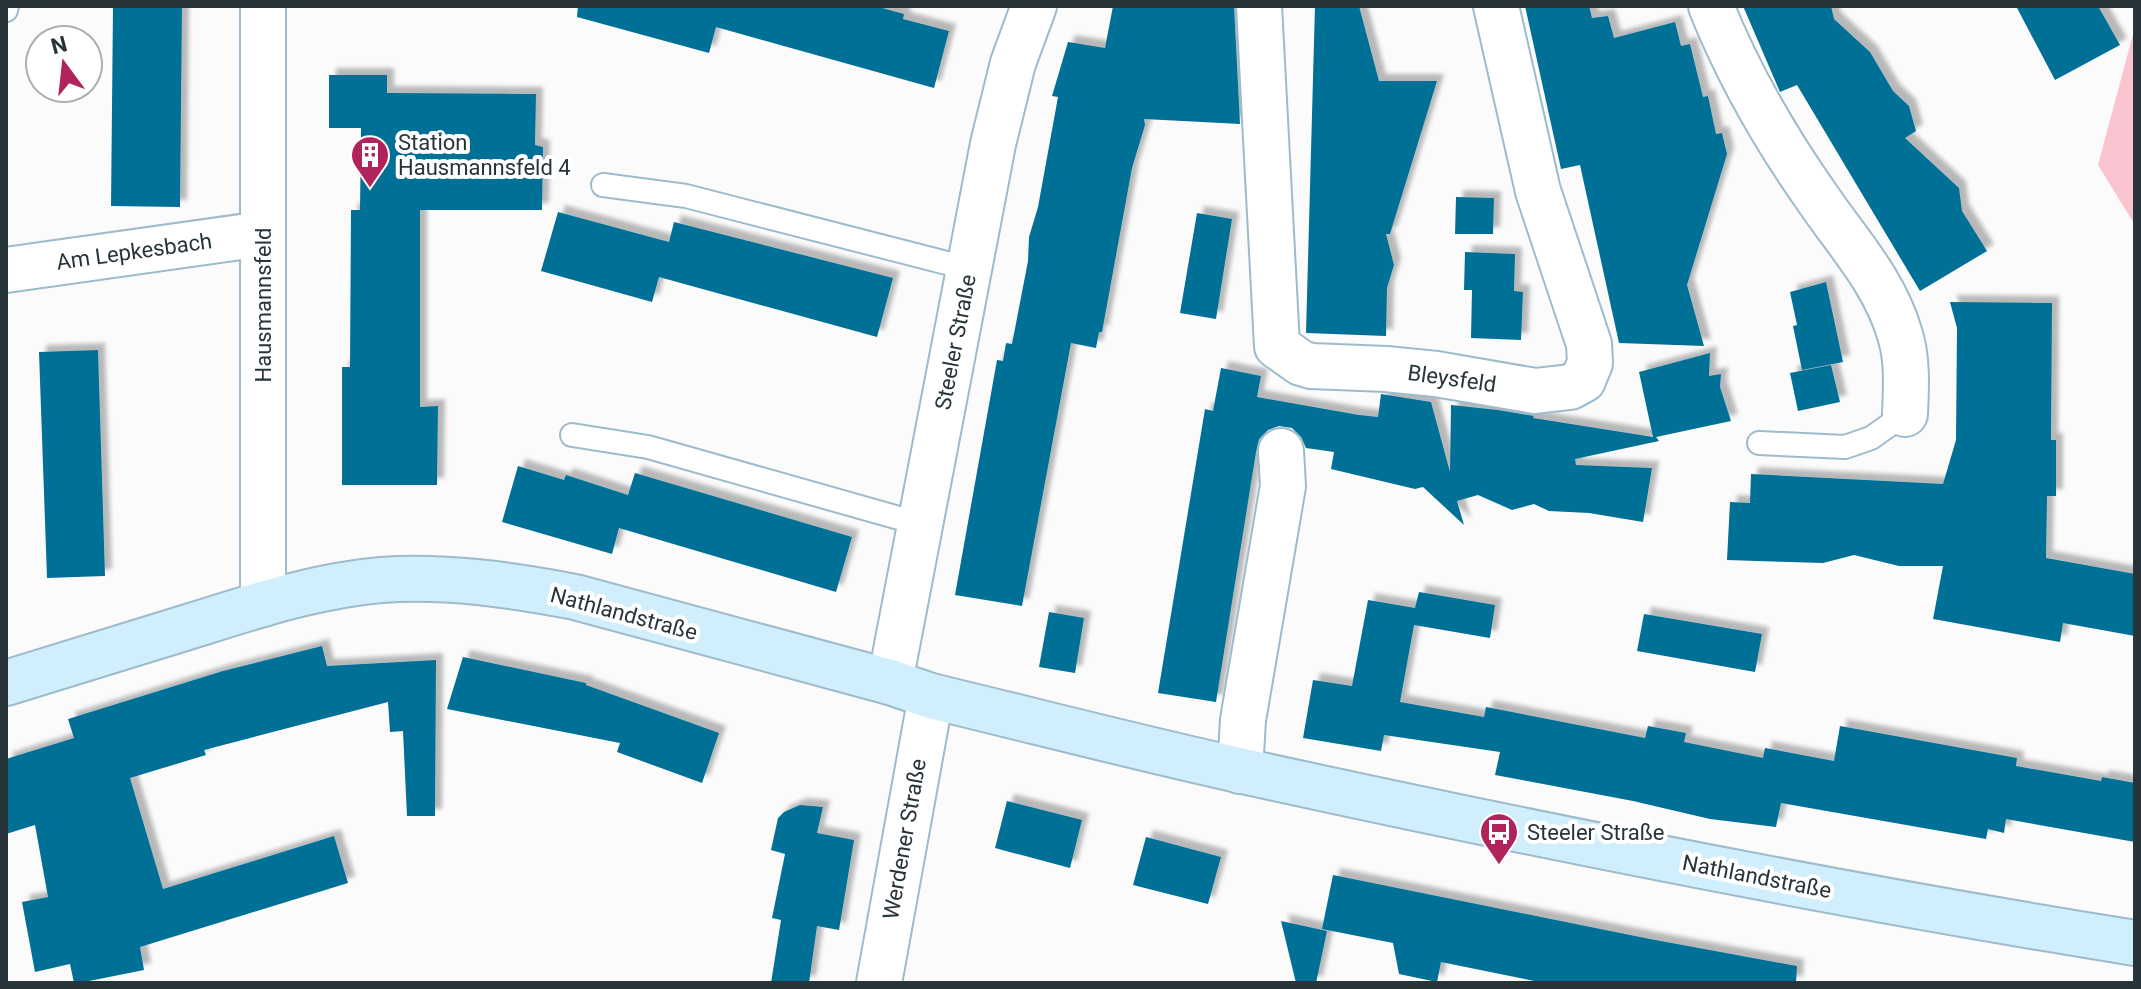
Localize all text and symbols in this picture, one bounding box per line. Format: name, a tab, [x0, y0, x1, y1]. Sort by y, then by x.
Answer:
north arrow	[24, 24, 104, 104]
text: N	[48, 31, 70, 59]
place label: Station Hausmannsfeld 4	[398, 130, 571, 180]
building icon: Station Hausmannsfeld 4	[349, 134, 391, 189]
street label: Am Lepkesbach	[55, 228, 213, 275]
street label: Hausmannsfeld	[251, 228, 276, 382]
street label: Steeler Straße	[930, 272, 981, 412]
street label: Bleysfeld	[1406, 360, 1498, 397]
street label: Nathlandstraße	[548, 582, 700, 645]
street label: Werdener Straße	[878, 757, 931, 921]
bus stop icon: Steeler Straße	[1478, 811, 1520, 866]
place label: Steeler Straße	[1527, 820, 1665, 845]
street label: Nathlandstraße	[1680, 850, 1833, 903]

